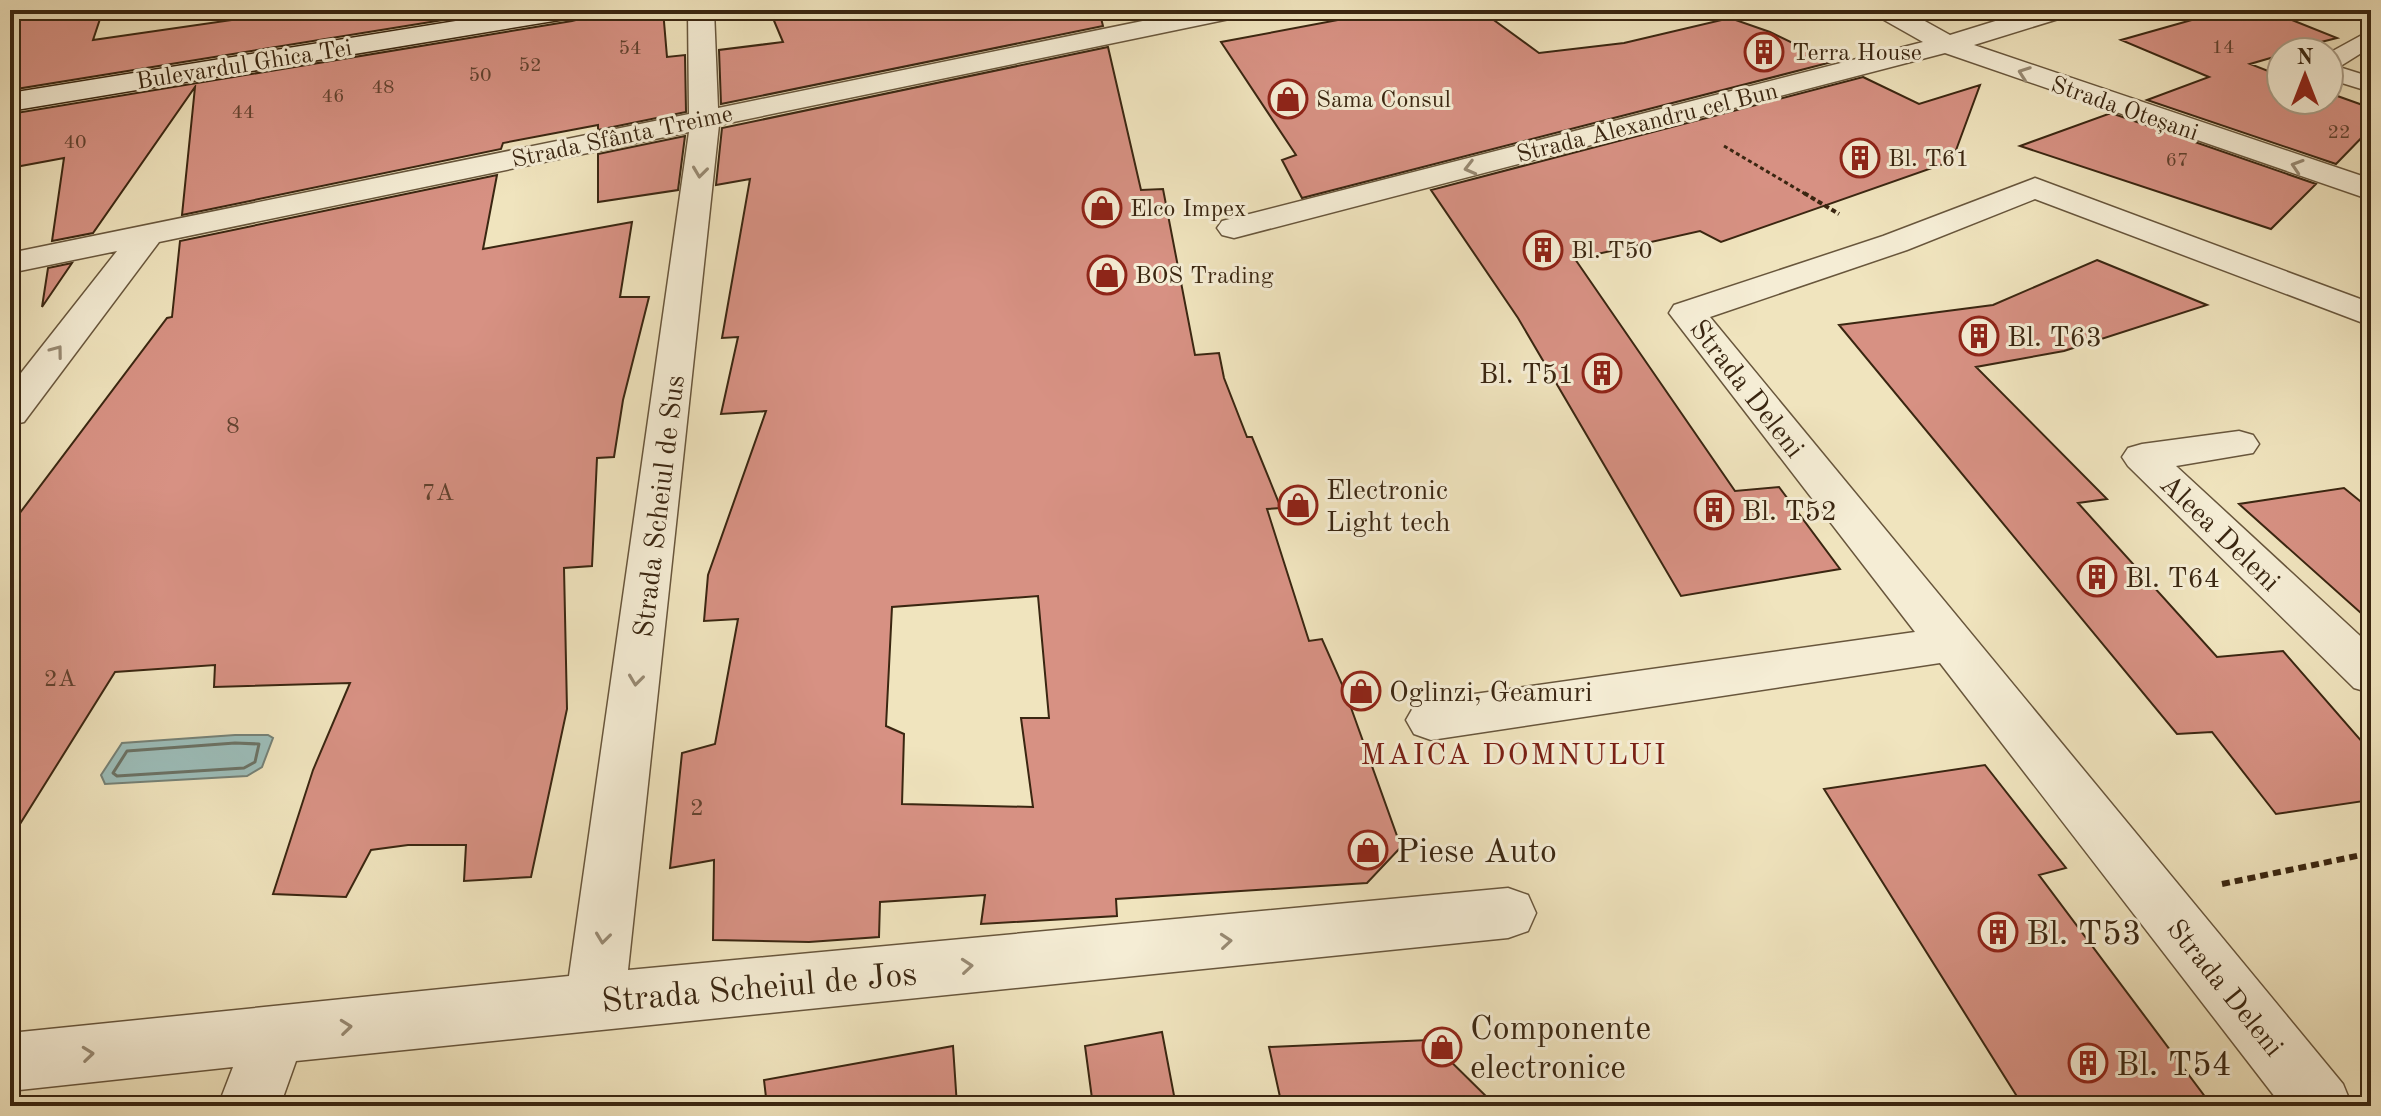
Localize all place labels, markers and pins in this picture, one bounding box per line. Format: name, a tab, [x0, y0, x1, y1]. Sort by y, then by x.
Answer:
building icon: Terra House	[1743, 31, 1785, 73]
place label: Terra House	[1792, 42, 1922, 66]
shop icon: Sama Consul	[1267, 78, 1309, 120]
place label: Sama Consul	[1316, 89, 1451, 113]
building icon: Bl. T61	[1839, 137, 1881, 179]
place label: Bl. T61	[1888, 148, 1969, 172]
shop icon: Elco Impex	[1081, 187, 1123, 229]
place label: Elco Impex	[1130, 198, 1247, 222]
building icon: Bl. T50	[1522, 229, 1564, 271]
place label: Bl. T50	[1571, 240, 1652, 264]
shop icon: BOS Trading	[1086, 254, 1128, 296]
place label: BOS Trading	[1135, 265, 1274, 289]
building icon: Bl. T63	[1958, 315, 2000, 357]
place label: Bl. T63	[2007, 325, 2102, 353]
building icon: Bl. T51	[1581, 352, 1623, 394]
place label: Bl. T51	[1479, 362, 1574, 390]
place label: Electronic Light tech	[1326, 478, 1450, 538]
shop icon: Electronic Light tech	[1277, 484, 1319, 526]
building icon: Bl. T52	[1693, 489, 1735, 531]
place label: Bl. T52	[1742, 499, 1837, 527]
building icon: Bl. T64	[2076, 556, 2118, 598]
place label: Bl. T64	[2125, 566, 2220, 594]
shop icon: Oglinzi, Geamuri	[1340, 670, 1382, 712]
place label: Oglinzi, Geamuri	[1389, 680, 1593, 708]
shop icon: Piese Auto	[1347, 829, 1389, 871]
place label: Piese Auto	[1396, 836, 1557, 870]
building icon: Bl. T53	[1977, 911, 2019, 953]
place label: Bl. T53	[2026, 918, 2141, 952]
place label: Componente electronice	[1470, 1013, 1651, 1086]
shop icon: Componente electronice	[1421, 1026, 1463, 1068]
building icon: Bl. T54	[2067, 1042, 2109, 1084]
place label: Bl. T54	[2116, 1049, 2231, 1083]

